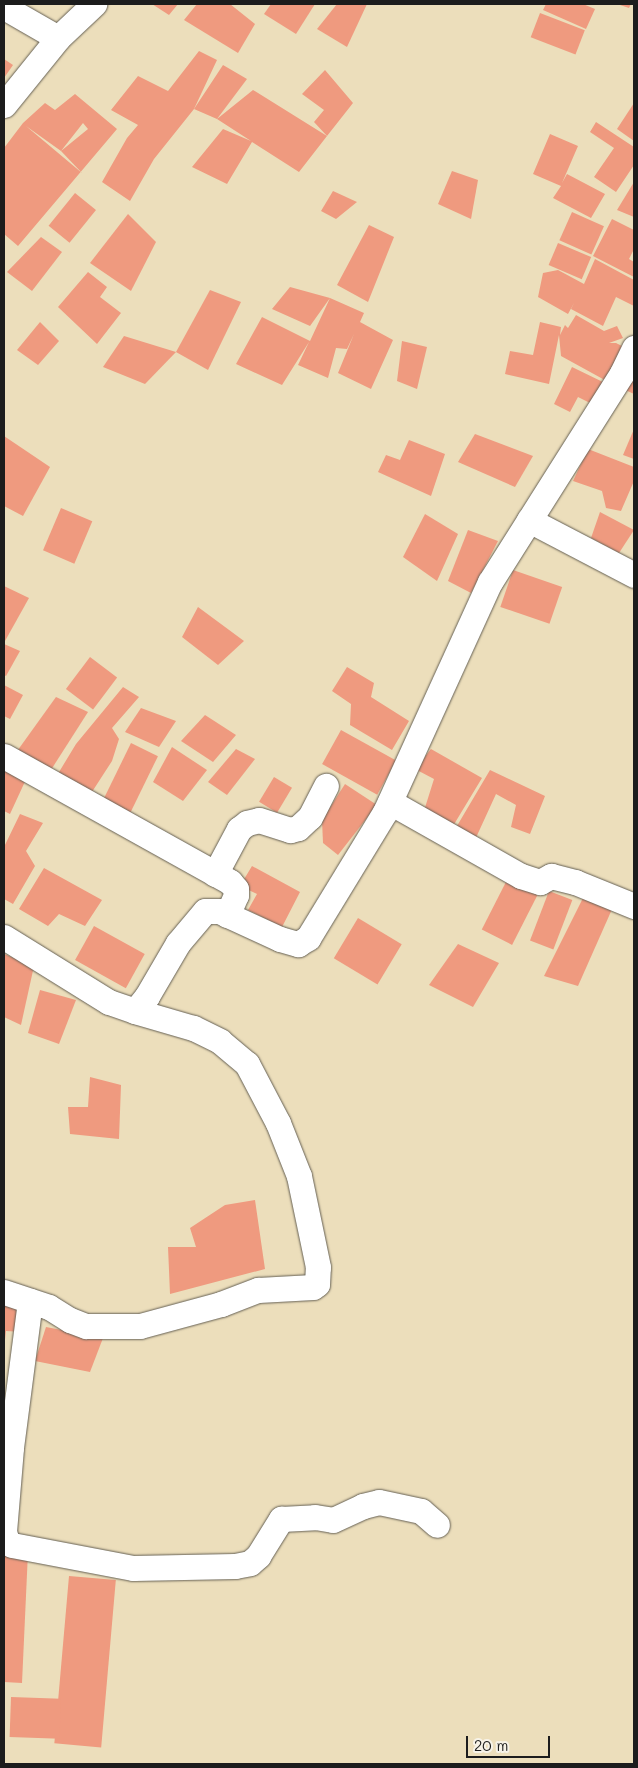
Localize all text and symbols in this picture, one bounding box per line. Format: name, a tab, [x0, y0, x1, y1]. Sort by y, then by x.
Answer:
scale bar	[468, 1726, 552, 1758]
text: 20 m	[474, 1735, 508, 1755]

